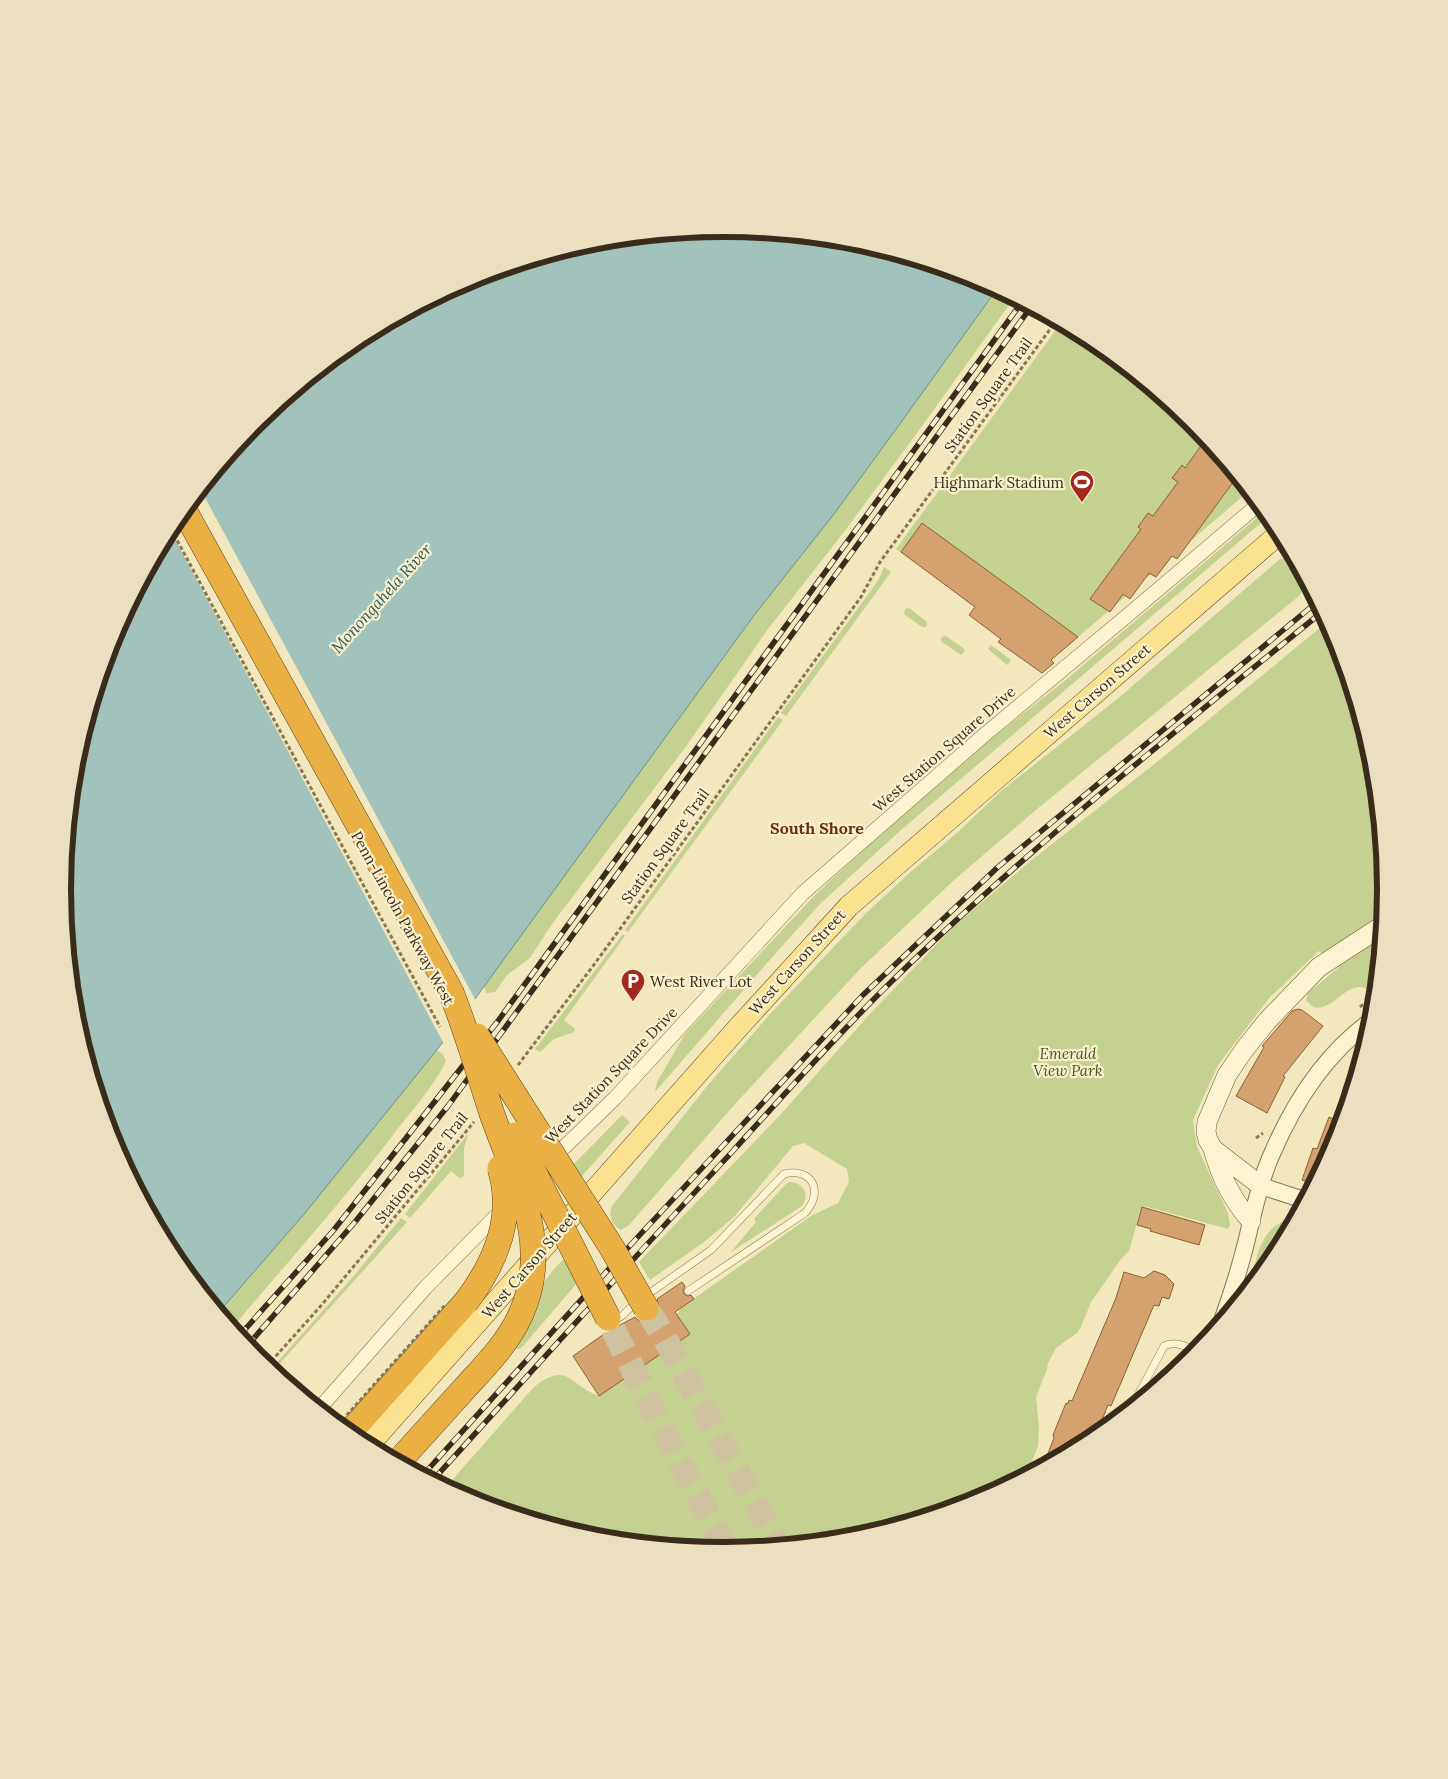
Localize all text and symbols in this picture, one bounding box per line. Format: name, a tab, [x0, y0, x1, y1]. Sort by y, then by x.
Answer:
street label: Station Square Trail	[940, 334, 1036, 456]
sports icon: Highmark Stadium	[1069, 469, 1095, 503]
place label: Highmark Stadium	[933, 473, 1064, 492]
water label: Monongahela River	[327, 539, 436, 657]
street label: West Carson Street	[1040, 639, 1154, 743]
street label: West Station Square Drive	[869, 682, 1019, 816]
street label: Station Square Trail	[617, 785, 713, 907]
district label: South Shore	[770, 818, 864, 838]
street label: Penn-Lincoln Parkway West	[347, 828, 459, 1008]
street label: West Carson Street	[745, 905, 849, 1019]
parking icon: West River Lot	[620, 968, 646, 1002]
place label: West River Lot	[650, 972, 752, 991]
street label: West Station Square Drive	[541, 1003, 681, 1147]
park label: Emerald View Park	[1033, 1044, 1103, 1080]
street label: Station Square Trail	[370, 1108, 472, 1228]
street label: West Carson Street	[477, 1208, 581, 1322]

